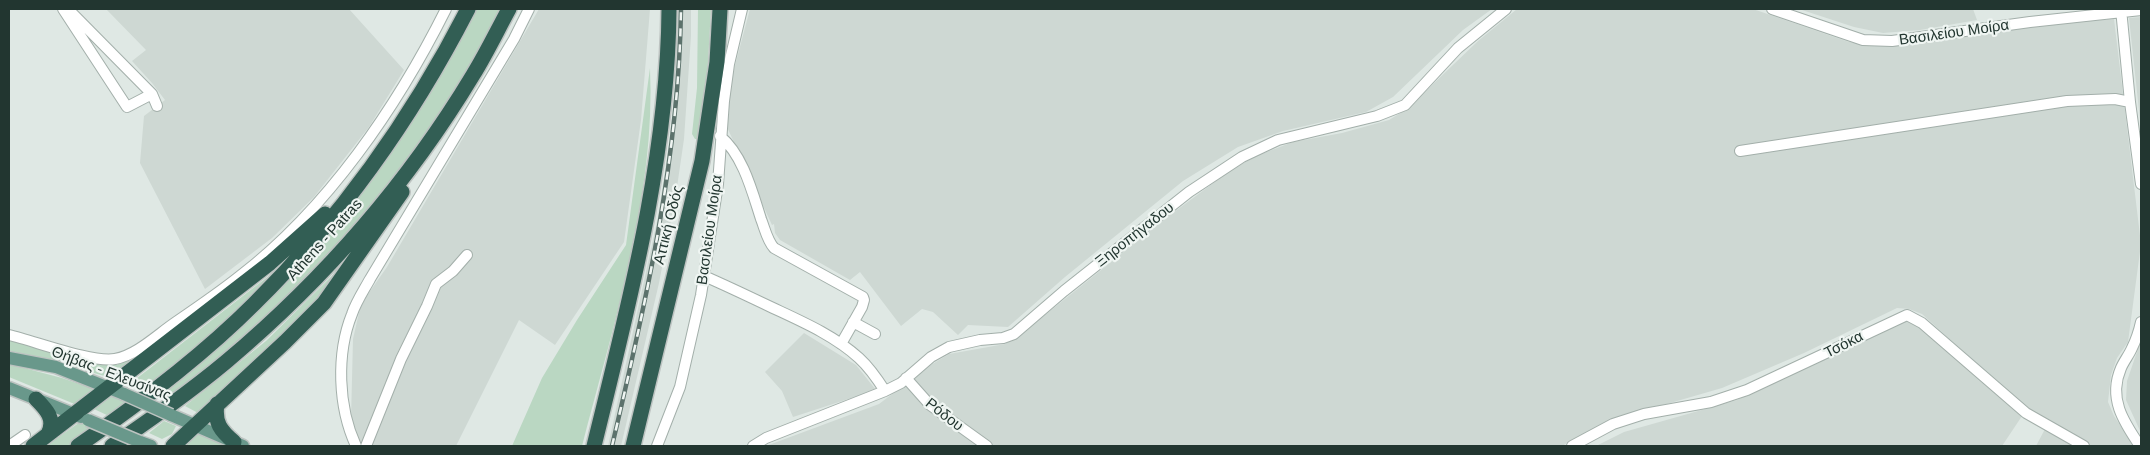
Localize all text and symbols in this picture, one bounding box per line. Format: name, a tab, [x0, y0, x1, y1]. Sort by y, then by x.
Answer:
street label: Βασιλείου Μοίρα	[1898, 16, 2010, 50]
street label: Βασιλείου Μοίρα	[693, 174, 727, 286]
street label: Αττική Οδός	[650, 184, 688, 266]
street label: Athens - Patras	[284, 196, 366, 284]
street label: Ξηροπήγαδου	[1092, 199, 1178, 271]
street label: Τσόκα	[1822, 328, 1866, 362]
street label: Θήβας - Ελευσίνας	[49, 343, 173, 405]
street label: Ρόδου	[921, 395, 967, 435]

